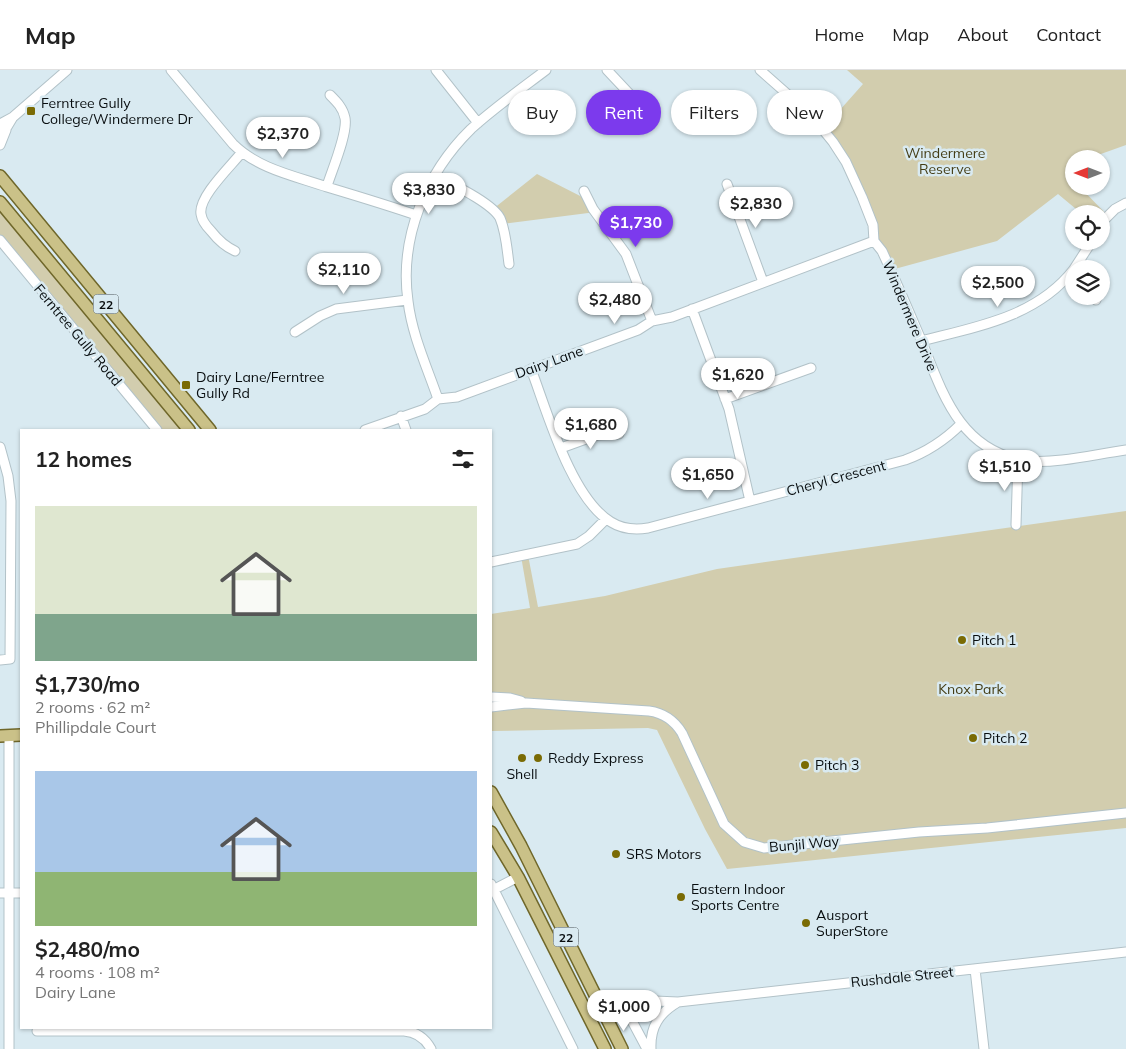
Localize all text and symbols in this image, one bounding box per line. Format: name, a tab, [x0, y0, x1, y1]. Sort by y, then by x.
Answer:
text: Map	[25, 20, 76, 50]
text: Home	[814, 23, 864, 46]
text: Map	[892, 23, 929, 46]
text: About	[957, 23, 1008, 46]
text: Contact	[1036, 23, 1101, 46]
chip: Buy	[508, 90, 576, 135]
chip: Rent	[586, 90, 661, 135]
chip: Filters	[671, 90, 757, 135]
chip: New	[767, 90, 842, 135]
place label: Ferntree Gully College/Windermere Dr	[41, 94, 194, 128]
marker: Ferntree Gully College/Windermere Dr	[25, 105, 37, 117]
pin: $2,370	[242, 116, 324, 159]
text: $2,370	[257, 123, 309, 143]
park label: Windermere Reserve	[905, 144, 985, 178]
north arrow	[1065, 150, 1110, 195]
map controls	[1065, 150, 1110, 305]
pin: $3,830	[388, 172, 470, 215]
text: $3,830	[403, 179, 455, 199]
pin: $2,830	[715, 186, 797, 229]
text: $2,830	[730, 193, 782, 213]
button: locate	[1065, 205, 1110, 250]
pin: $1,730	[595, 206, 677, 248]
text: $1,730	[610, 212, 662, 232]
pin: $2,110	[303, 252, 385, 295]
street label: Windermere Drive	[879, 258, 941, 374]
text: $2,110	[318, 259, 370, 279]
button: layers	[1065, 260, 1110, 305]
pin: $2,500	[957, 266, 1039, 308]
text: $2,500	[972, 272, 1024, 292]
street label: Ferntree Gully Road	[30, 280, 126, 390]
pin: $2,480	[574, 282, 656, 325]
text: $2,480	[589, 289, 641, 309]
road number: 22	[94, 294, 118, 313]
street label: Dairy Lane	[513, 341, 585, 383]
pin: $1,620	[697, 358, 779, 400]
text: $1,620	[712, 364, 764, 384]
place label: Dairy Lane/Ferntree Gully Rd	[196, 368, 324, 402]
marker: Dairy Lane/Ferntree Gully Rd	[180, 379, 192, 391]
pin: $1,680	[550, 408, 632, 450]
text: $1,680	[565, 414, 617, 434]
icon: filters	[449, 445, 477, 473]
text: 12 homes	[35, 446, 132, 472]
pin: $1,510	[964, 450, 1046, 492]
street label: Cheryl Crescent	[784, 456, 888, 500]
text: $1,510	[979, 456, 1031, 476]
pin: $1,650	[667, 458, 749, 500]
text: $1,650	[682, 464, 734, 484]
icon: home	[211, 539, 301, 629]
place label: Pitch 1	[972, 631, 1016, 649]
marker: Pitch 1	[956, 634, 968, 646]
text: $1,730/mo	[35, 671, 140, 697]
park label: Knox Park	[938, 680, 1005, 698]
text: 2 rooms · 62 m²	[35, 697, 150, 717]
text: Phillipdale Court	[35, 717, 156, 737]
place label: Pitch 2	[983, 729, 1027, 747]
marker: Pitch 2	[967, 732, 979, 744]
place label: Reddy Express	[548, 749, 644, 767]
marker: Shell	[516, 752, 528, 764]
marker: Reddy Express	[532, 752, 544, 764]
place label: Pitch 3	[815, 756, 859, 774]
marker: Pitch 3	[799, 759, 811, 771]
place label: Shell	[506, 765, 538, 783]
icon: home	[211, 804, 301, 894]
street label: Bunjil Way	[768, 832, 840, 856]
place label: SRS Motors	[626, 845, 702, 863]
marker: SRS Motors	[610, 848, 622, 860]
place label: Eastern Indoor Sports Centre	[691, 880, 786, 914]
marker: Eastern Indoor Sports Centre	[675, 891, 687, 903]
place label: Ausport SuperStore	[816, 906, 888, 940]
marker: Ausport SuperStore	[800, 917, 812, 929]
road number: 22	[554, 928, 578, 946]
text: $2,480/mo	[35, 936, 140, 962]
text: 4 rooms · 108 m²	[35, 962, 160, 982]
street label: Rushdale Street	[850, 963, 954, 991]
text: Dairy Lane	[35, 982, 116, 1002]
pin: $1,000	[583, 990, 665, 1032]
text: $1,000	[598, 996, 650, 1016]

